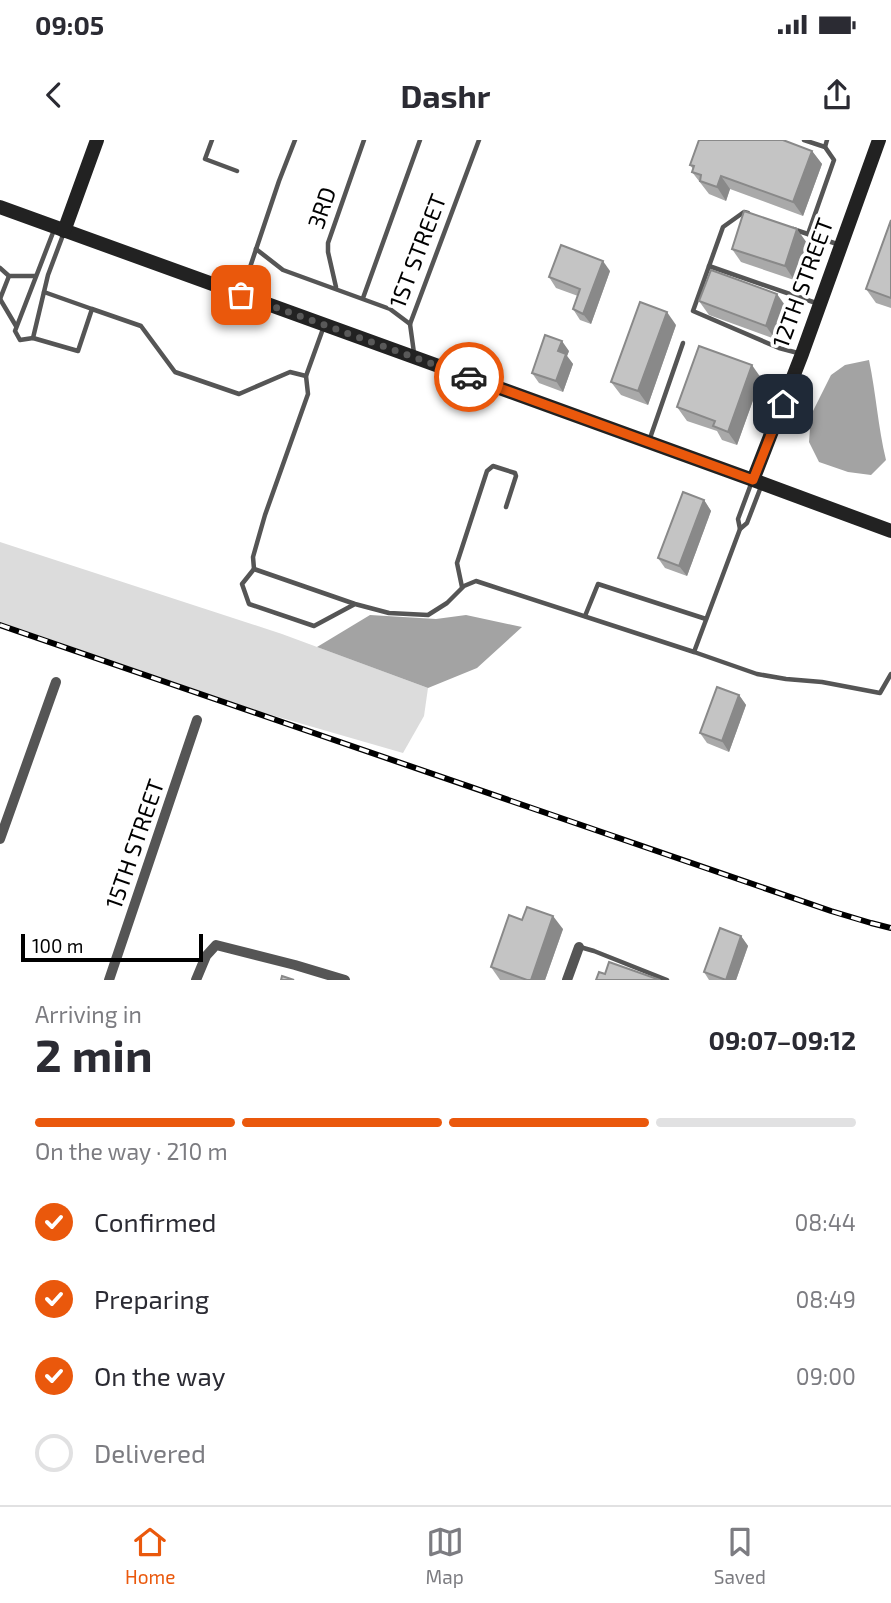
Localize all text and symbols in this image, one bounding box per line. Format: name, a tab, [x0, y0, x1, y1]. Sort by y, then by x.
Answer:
text: 09:05	[35, 9, 104, 40]
icon: back	[35, 76, 73, 114]
text: Dashr	[401, 76, 490, 114]
icon: share	[818, 76, 856, 114]
street label: 3RD	[301, 183, 341, 232]
street label: 1ST STREET	[383, 190, 452, 311]
street label: 12TH STREET	[766, 214, 838, 351]
pin	[211, 265, 271, 325]
icon: bag	[222, 276, 260, 314]
courier	[434, 342, 504, 412]
icon: car	[450, 358, 488, 396]
pin	[753, 374, 813, 434]
icon: home	[764, 385, 802, 423]
street label: 15TH STREET	[99, 775, 169, 912]
scale bar	[21, 931, 203, 963]
text: 100 m	[32, 934, 83, 957]
text: Arriving in	[35, 1000, 142, 1028]
text: 09:07–09:12	[709, 1024, 856, 1055]
text: 2 min	[35, 1026, 153, 1081]
text: On the way · 210 m	[35, 1137, 228, 1165]
icon: check	[35, 1203, 73, 1241]
text: Confirmed	[94, 1206, 217, 1237]
text: 08:44	[794, 1208, 856, 1236]
icon: check	[35, 1280, 73, 1318]
text: Preparing	[94, 1283, 209, 1314]
text: 08:49	[795, 1285, 856, 1313]
icon: check	[35, 1357, 73, 1395]
text: On the way	[94, 1360, 225, 1391]
text: 09:00	[796, 1362, 856, 1390]
text: Delivered	[94, 1437, 206, 1468]
tab: Home	[125, 1523, 175, 1588]
tab: Map	[426, 1523, 464, 1588]
tab: Saved	[714, 1523, 766, 1588]

